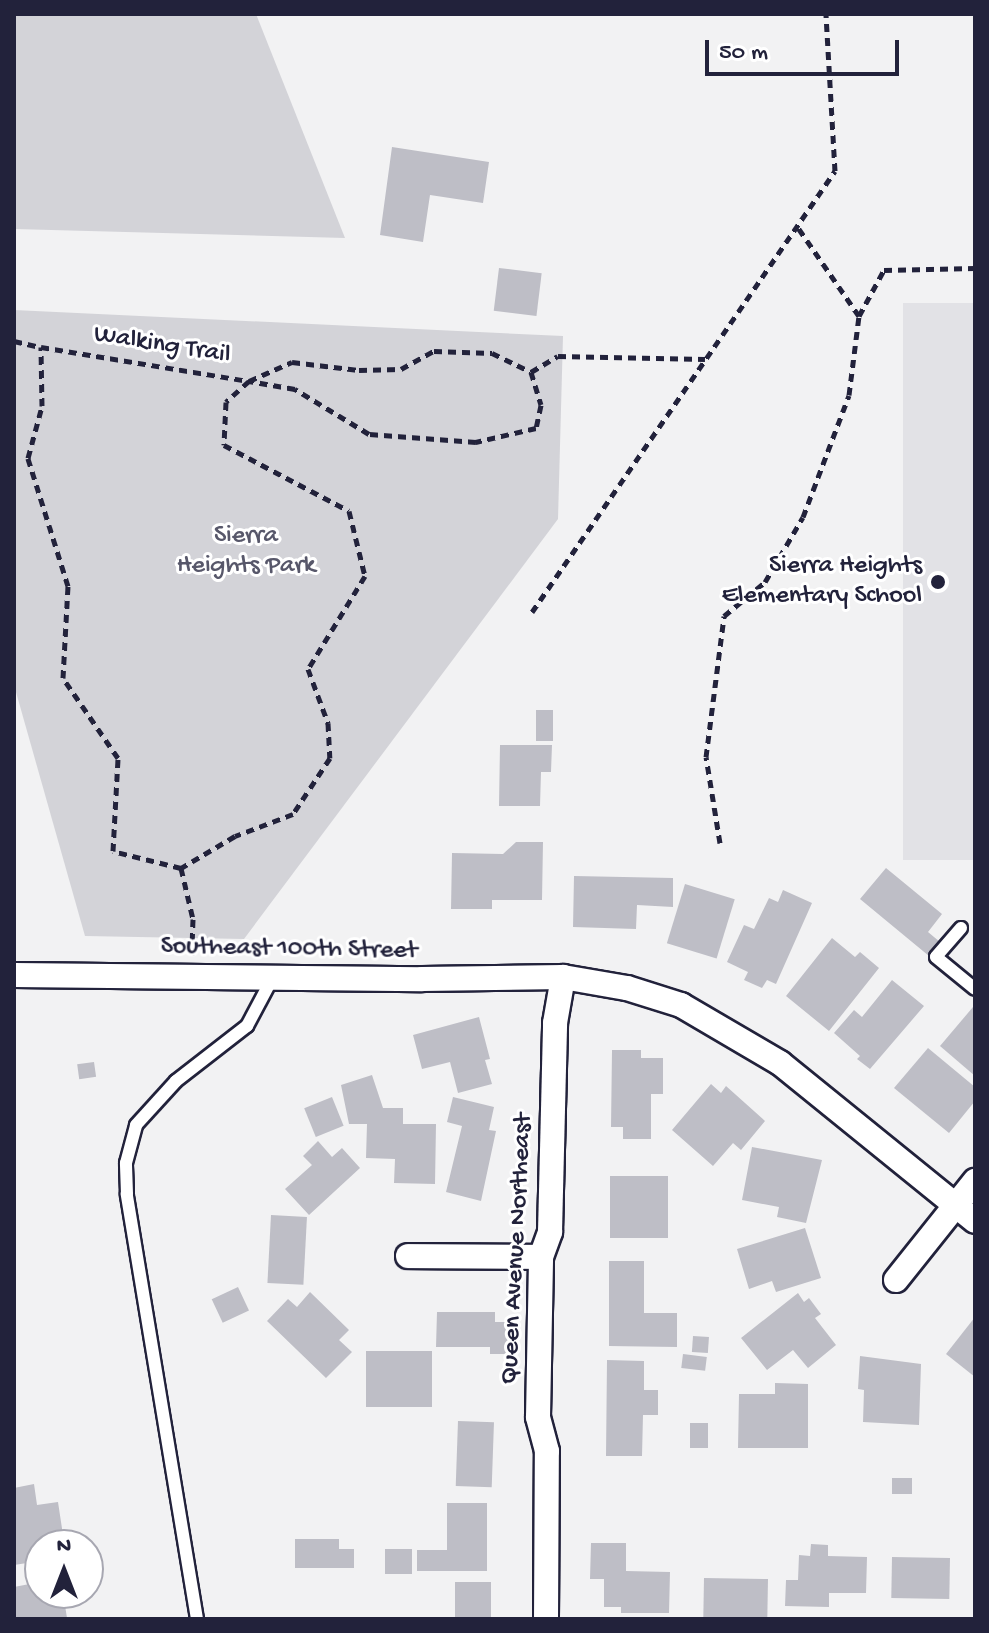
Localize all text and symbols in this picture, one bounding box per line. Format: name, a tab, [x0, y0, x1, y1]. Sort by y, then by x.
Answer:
scale bar	[709, 24, 903, 74]
text: 50 m	[719, 39, 768, 68]
street label: Walking Trail	[92, 320, 232, 372]
park label: Sierra Heights Park	[177, 521, 315, 582]
place label: Sierra Heights Elementary School	[722, 551, 922, 612]
marker: Sierra Heights Elementary School	[929, 573, 947, 591]
street label: Southeast 100th Street	[160, 932, 418, 968]
street label: Queen Avenue Northeast	[495, 1113, 541, 1385]
north arrow	[24, 1529, 104, 1609]
text: N	[57, 1534, 71, 1560]

